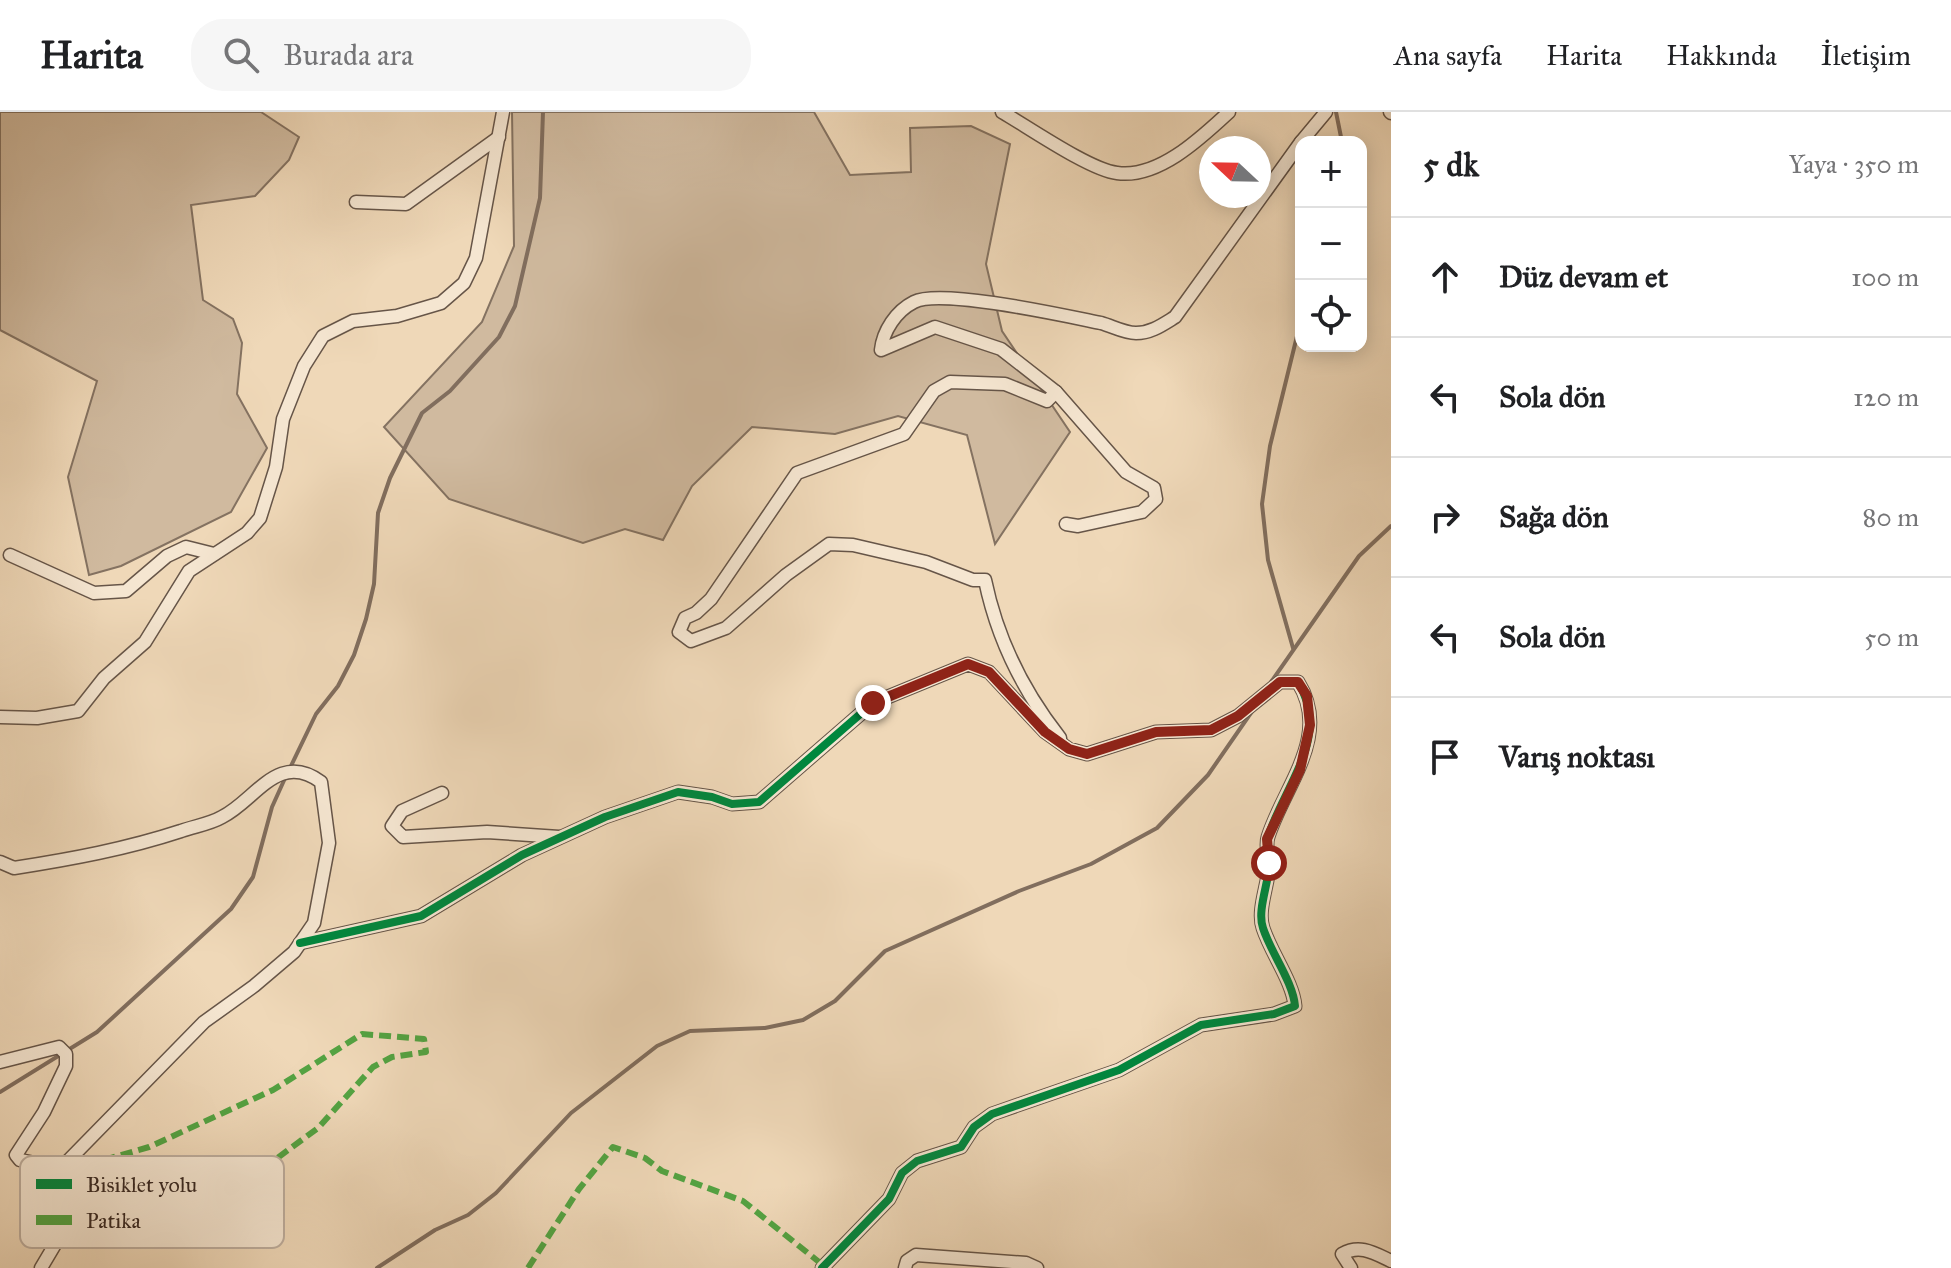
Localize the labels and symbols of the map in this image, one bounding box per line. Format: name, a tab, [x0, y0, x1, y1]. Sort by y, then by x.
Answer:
north arrow	[1199, 136, 1271, 208]
route end	[855, 685, 891, 721]
route start	[1251, 845, 1287, 881]
legend	[20, 1156, 284, 1248]
text: Bisiklet yolu	[86, 1171, 198, 1198]
text: Patika	[86, 1207, 142, 1234]

